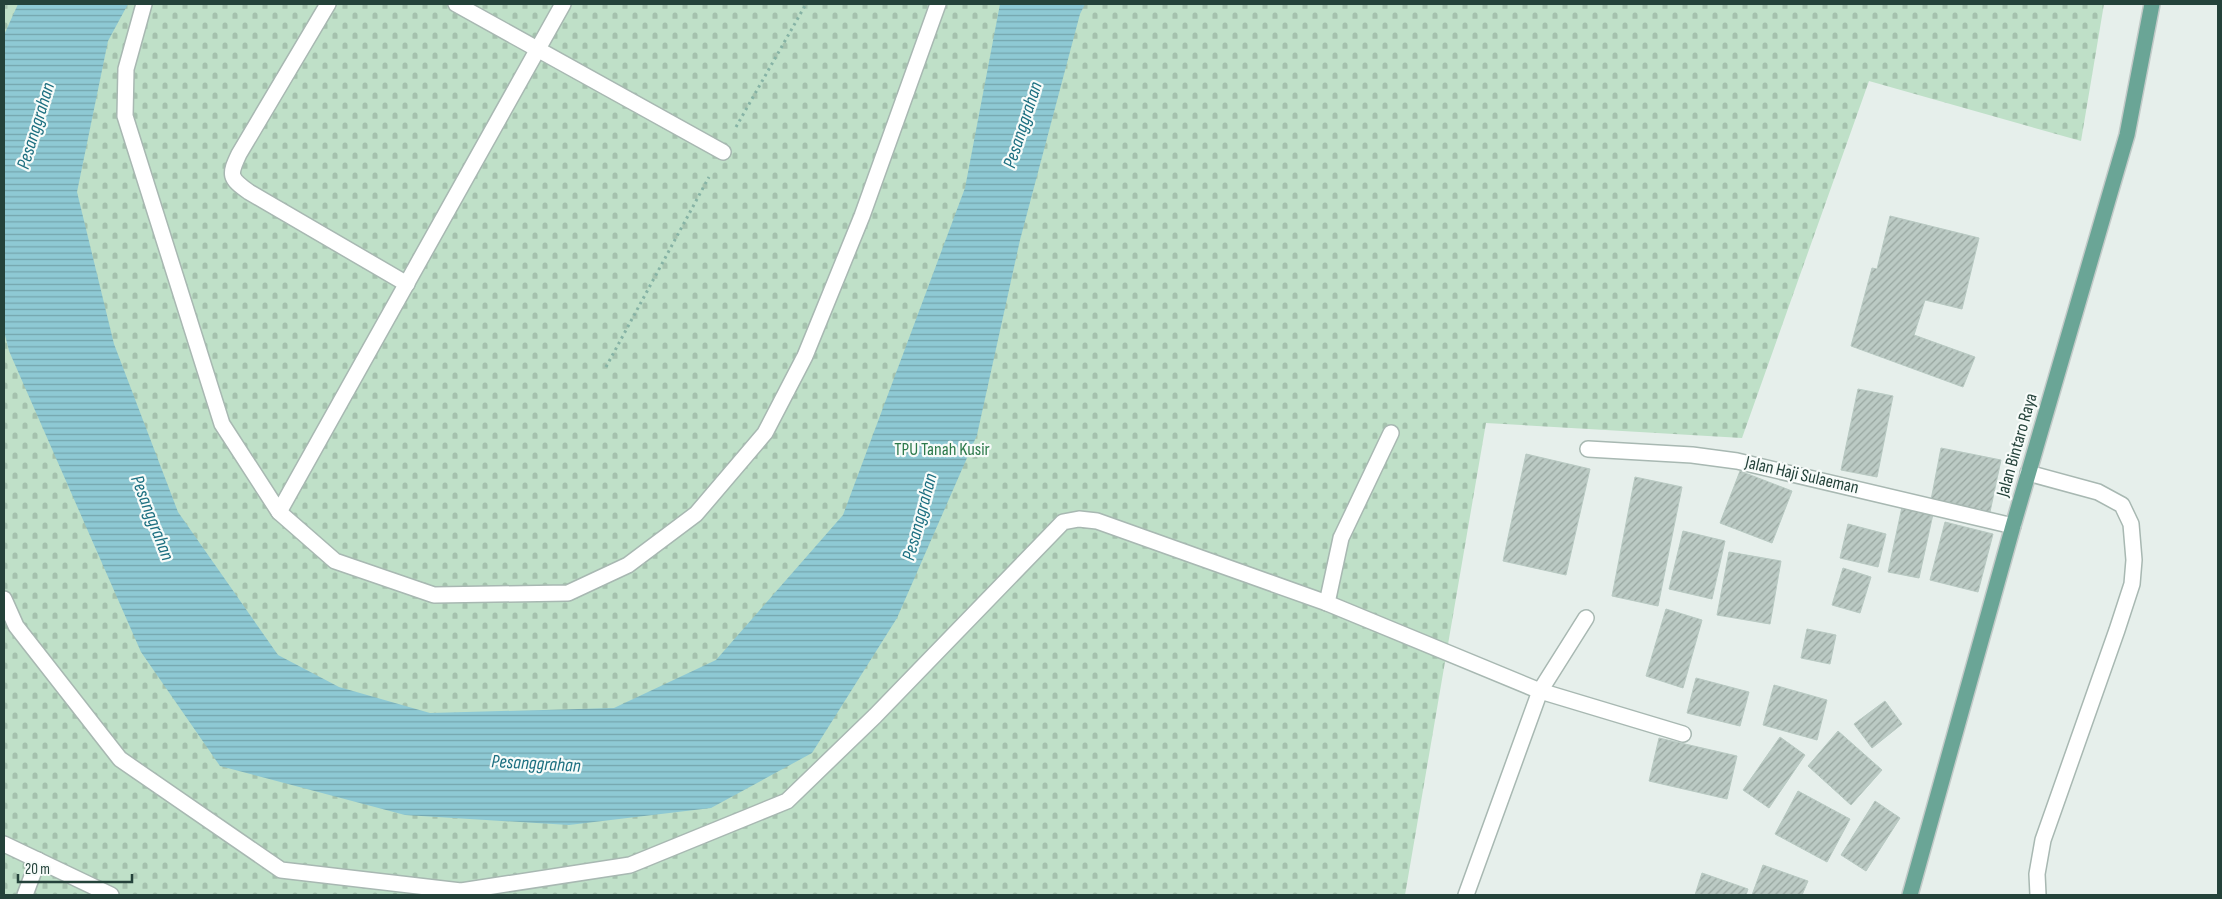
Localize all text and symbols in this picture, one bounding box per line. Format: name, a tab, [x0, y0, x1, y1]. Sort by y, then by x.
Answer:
water label: Pesanggrahan	[998, 79, 1048, 171]
water label: Pesanggrahan	[12, 80, 60, 172]
street label: Jalan Bintaro Raya	[1992, 391, 2042, 500]
park label: TPU Tanah Kusir	[894, 439, 990, 460]
street label: Jalan Haji Sulaeman	[1742, 452, 1861, 498]
water label: Pesanggrahan	[897, 471, 943, 563]
water label: Pesanggrahan	[125, 472, 179, 564]
water label: Pesanggrahan	[491, 750, 581, 778]
scale bar	[18, 852, 131, 884]
text: 20 m	[25, 860, 50, 879]

